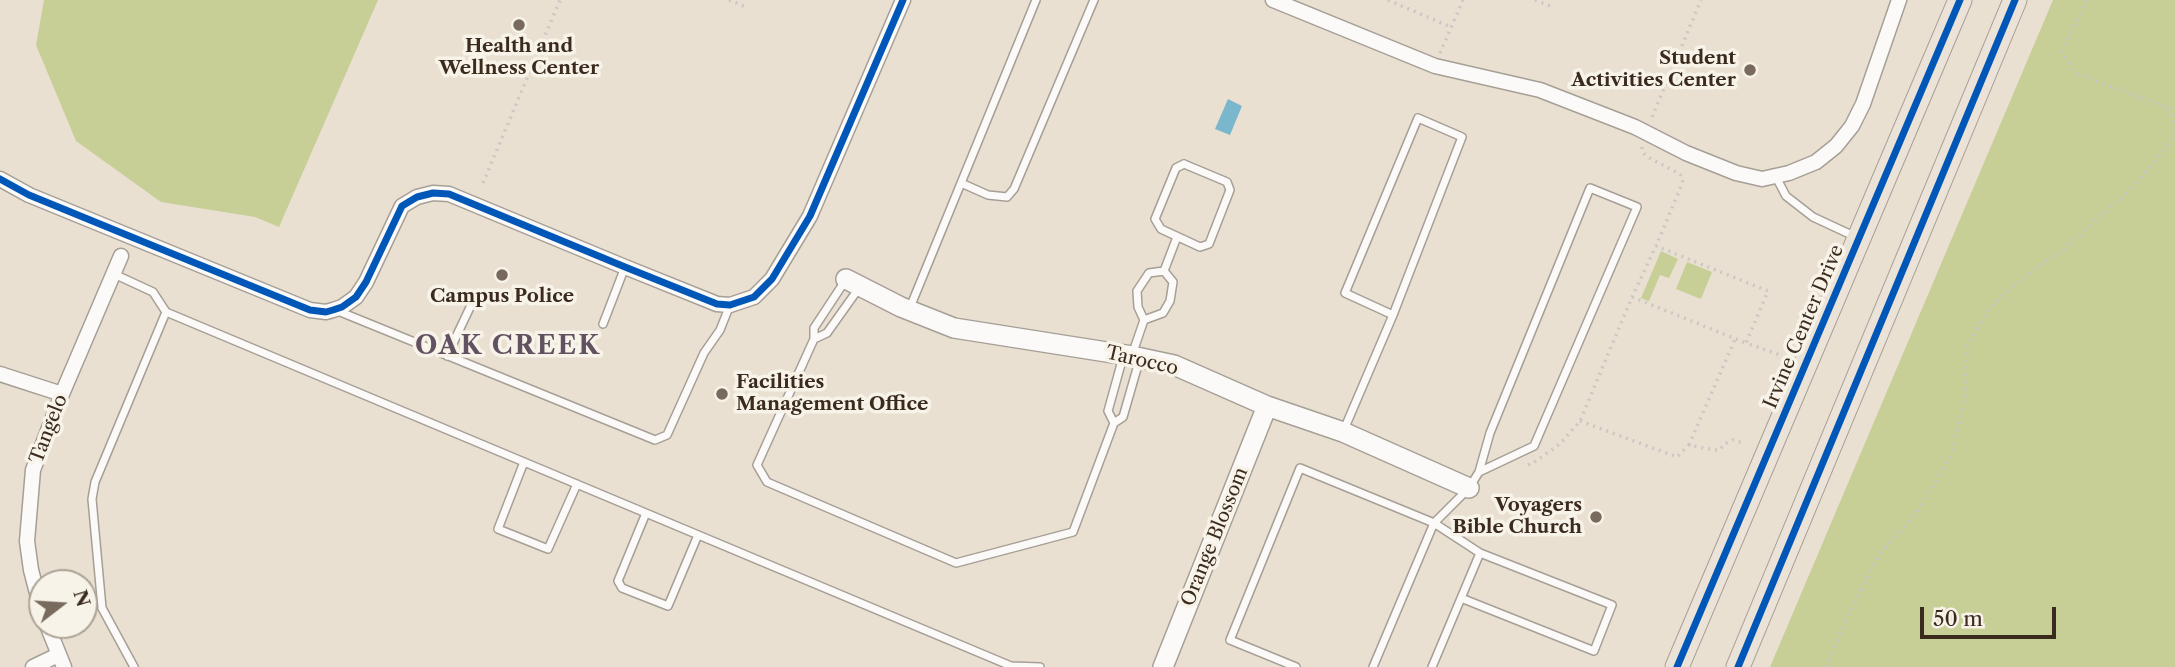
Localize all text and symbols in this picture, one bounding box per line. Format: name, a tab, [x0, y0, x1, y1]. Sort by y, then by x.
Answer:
marker: Health and Wellness Center	[511, 17, 527, 33]
place label: Health and Wellness Center	[439, 36, 599, 80]
place label: Student Activities Center	[1571, 48, 1736, 92]
marker: Student Activities Center	[1742, 62, 1758, 78]
street label: Irvine Center Drive	[1759, 242, 1849, 412]
marker: Campus Police	[494, 267, 510, 283]
place label: Campus Police	[430, 286, 574, 308]
district label: OAK CREEK	[416, 330, 600, 362]
street label: Tarocco	[1104, 342, 1180, 380]
place label: Facilities Management Office	[736, 372, 928, 416]
marker: Facilities Management Office	[714, 386, 730, 402]
street label: Tangelo	[25, 391, 73, 467]
street label: Orange Blossom	[1177, 464, 1253, 610]
place label: Voyagers Bible Church	[1453, 495, 1582, 539]
marker: Voyagers Bible Church	[1588, 509, 1604, 525]
north arrow	[28, 569, 98, 639]
text: N	[68, 587, 95, 610]
scale bar	[1923, 594, 2060, 638]
text: 50 m	[1933, 606, 1983, 631]

